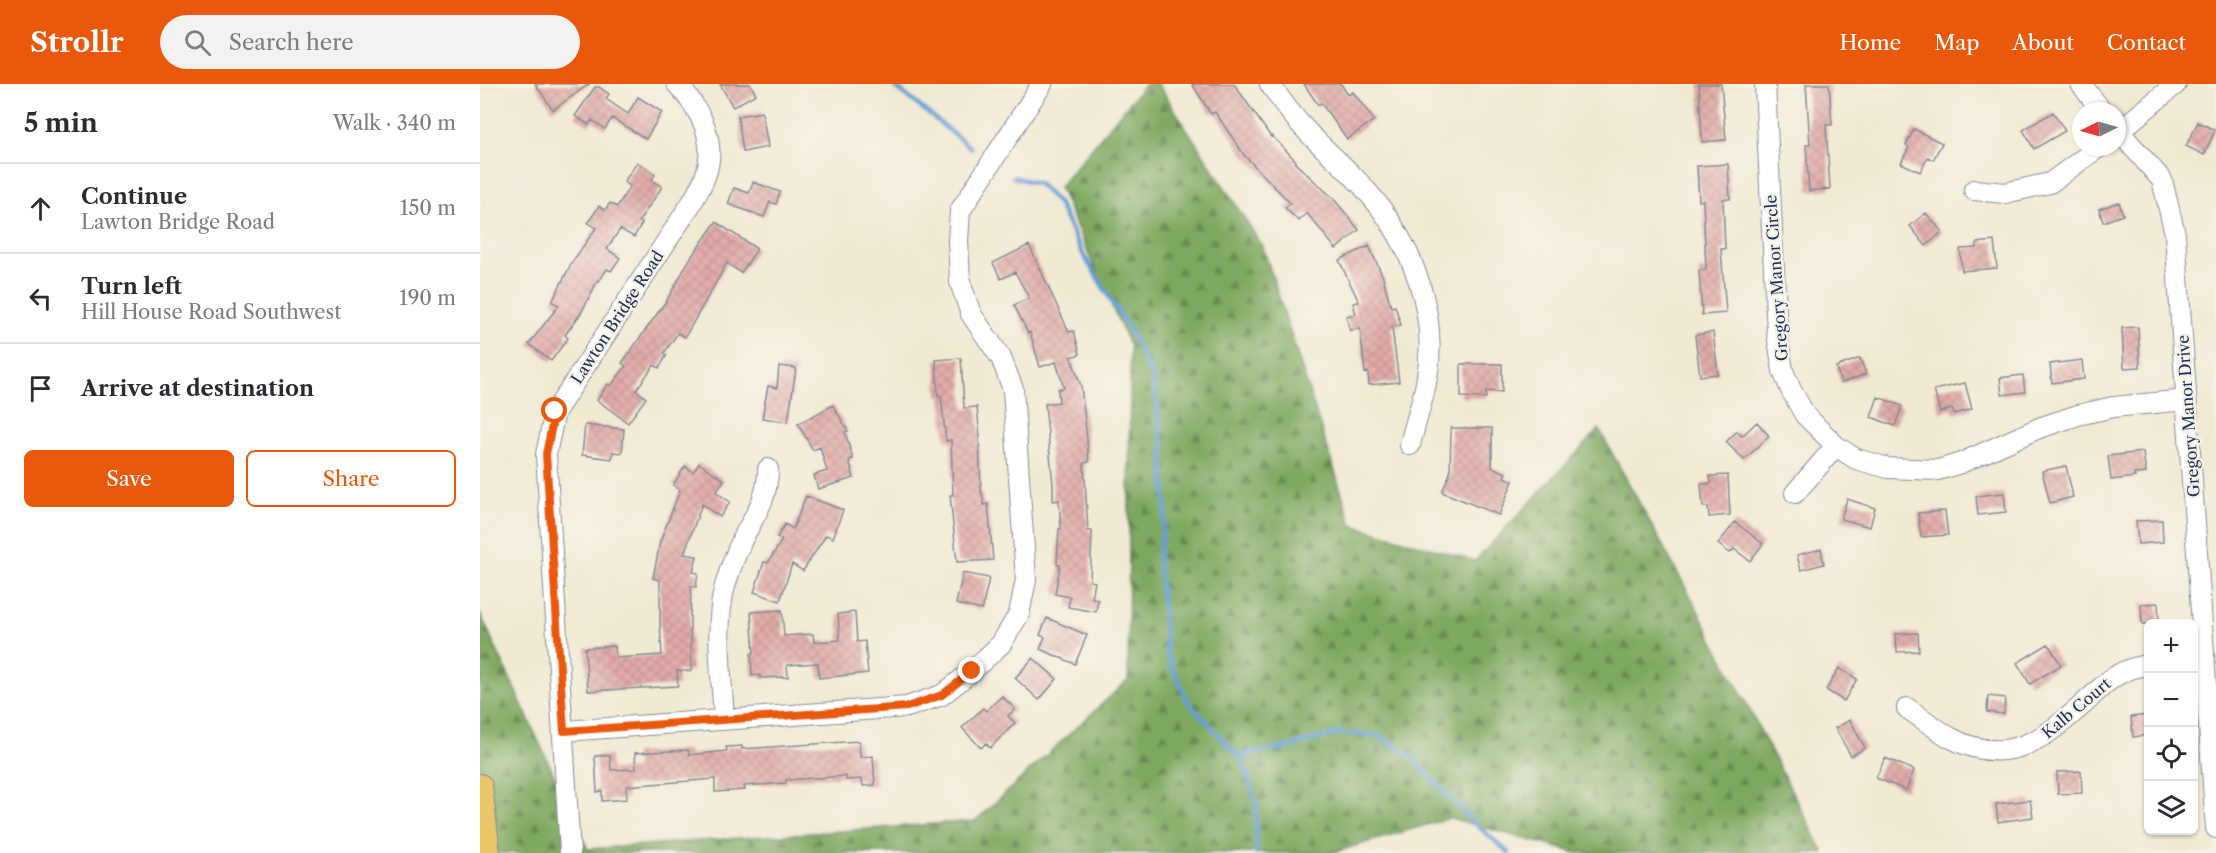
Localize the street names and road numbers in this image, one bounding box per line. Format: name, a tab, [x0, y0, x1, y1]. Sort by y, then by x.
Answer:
street label: Gregory Manor Circle	[1760, 194, 1792, 362]
street label: Lawton Bridge Road	[566, 246, 668, 387]
street label: Gregory Manor Drive	[2172, 334, 2204, 498]
street label: Kalb Court	[2037, 673, 2115, 743]

